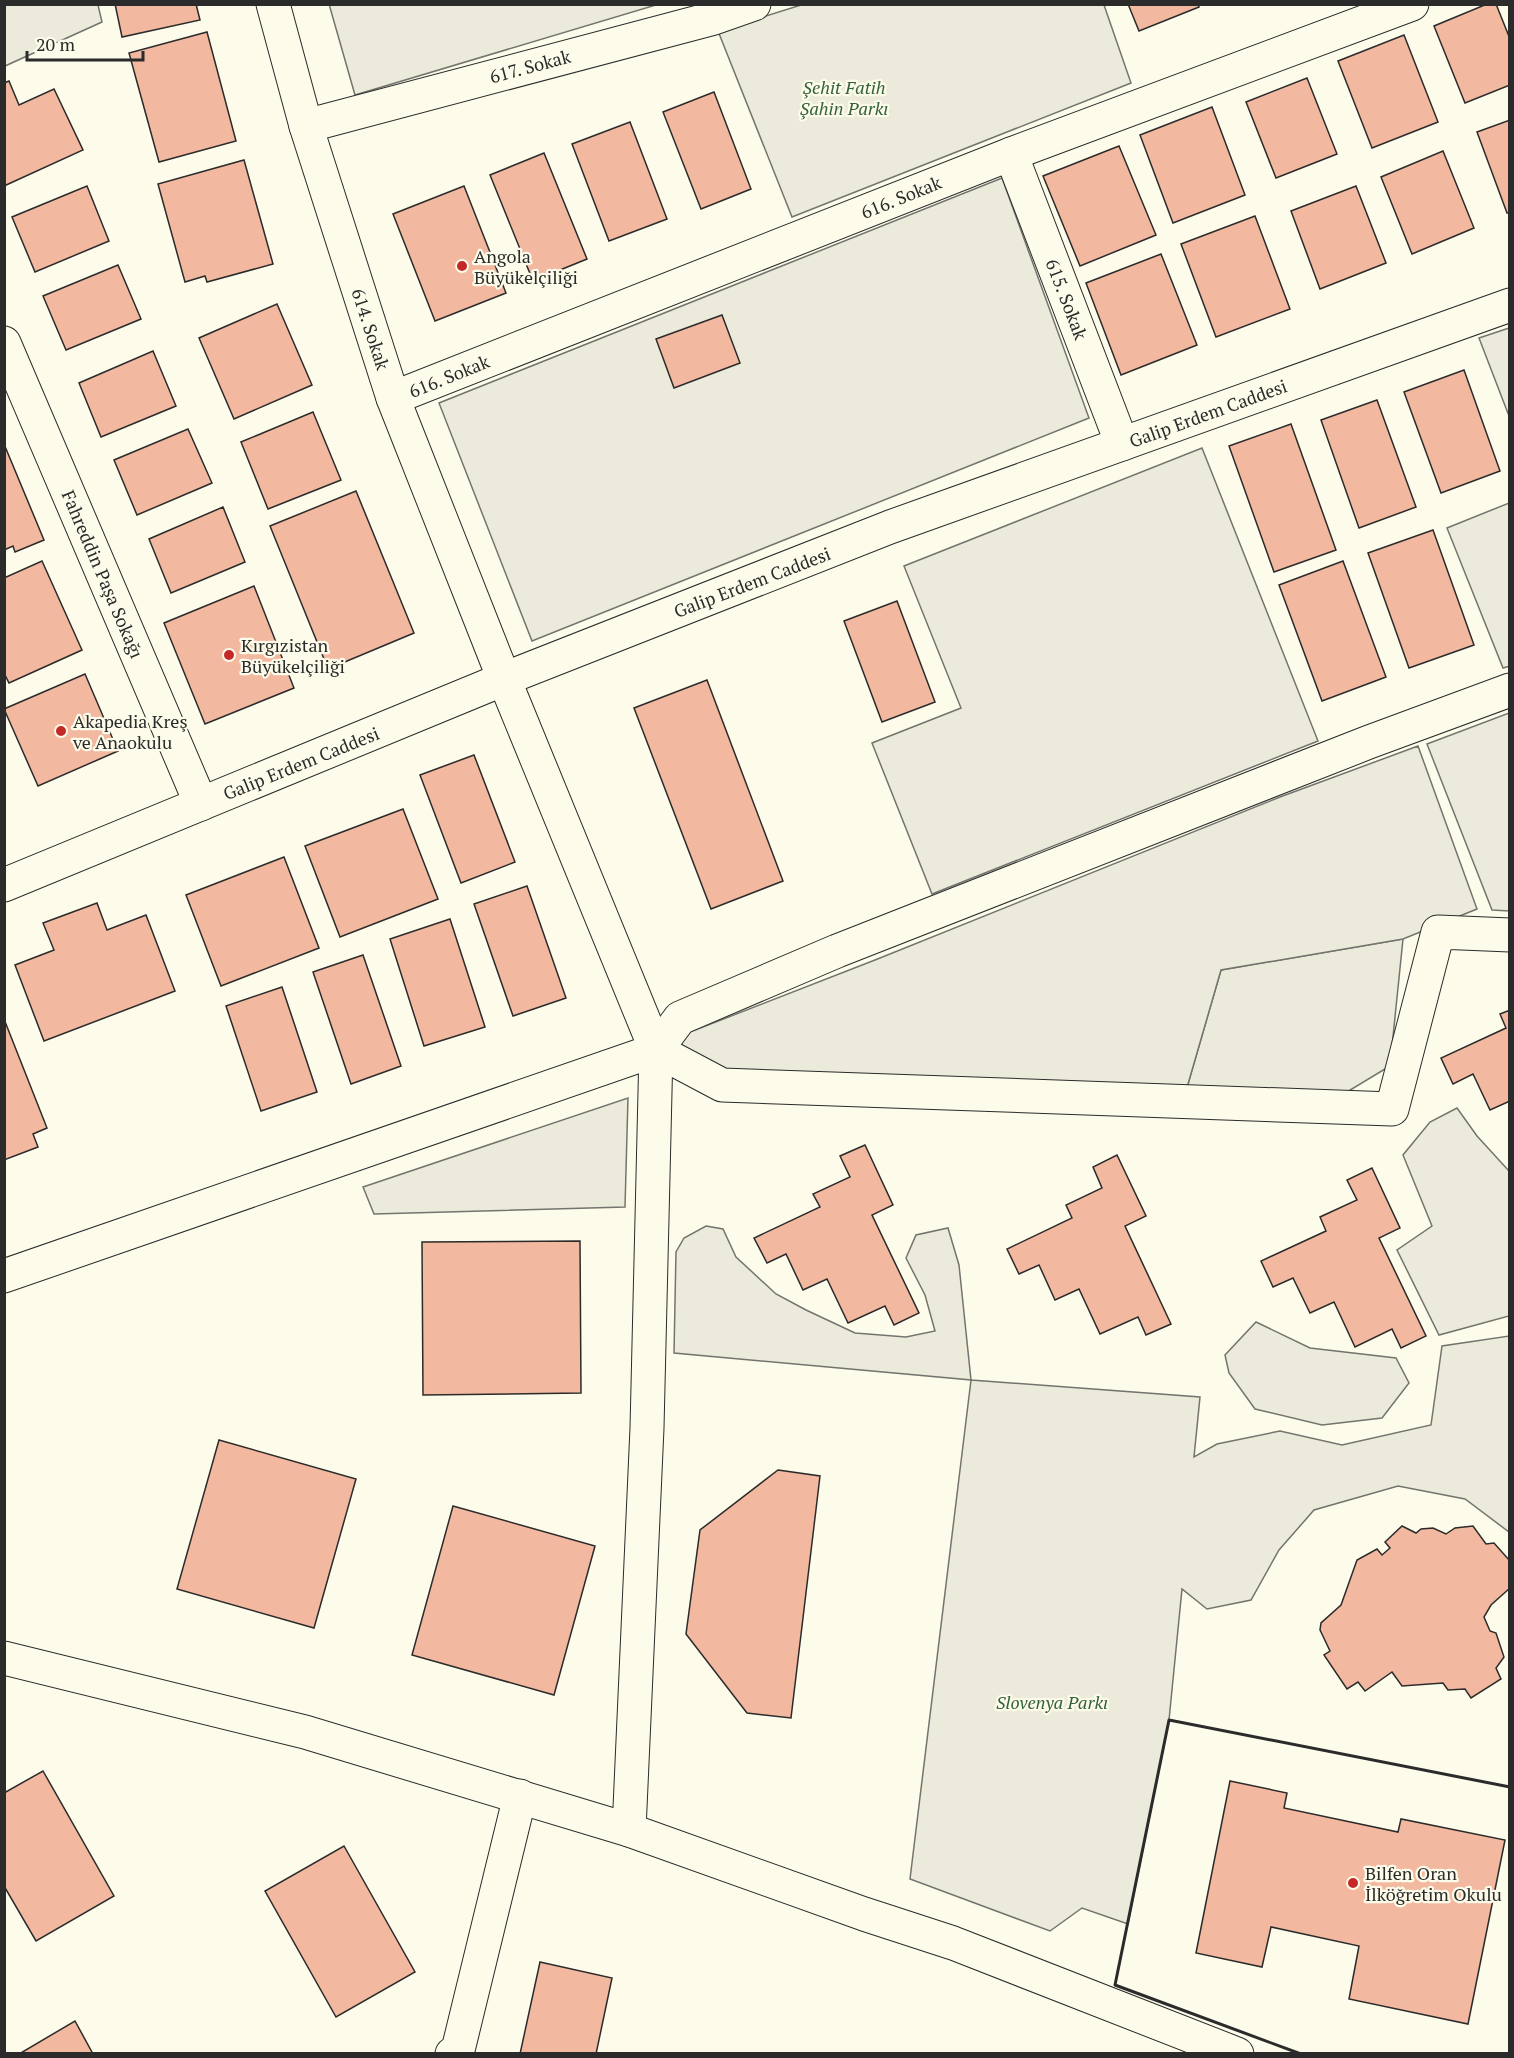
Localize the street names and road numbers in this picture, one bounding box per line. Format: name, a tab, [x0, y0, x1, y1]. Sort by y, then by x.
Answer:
street label: 617. Sokak	[487, 43, 574, 88]
street label: 616. Sokak	[857, 170, 945, 224]
street label: 615. Sokak	[1041, 255, 1094, 344]
street label: 614. Sokak	[346, 285, 396, 374]
street label: 616. Sokak	[405, 349, 493, 403]
street label: Galip Erdem Caddesi	[1126, 373, 1290, 453]
street label: Fahreddin Paşa Sokağı	[57, 486, 149, 662]
street label: Galip Erdem Caddesi	[670, 541, 834, 623]
street label: Galip Erdem Caddesi	[219, 721, 383, 805]

